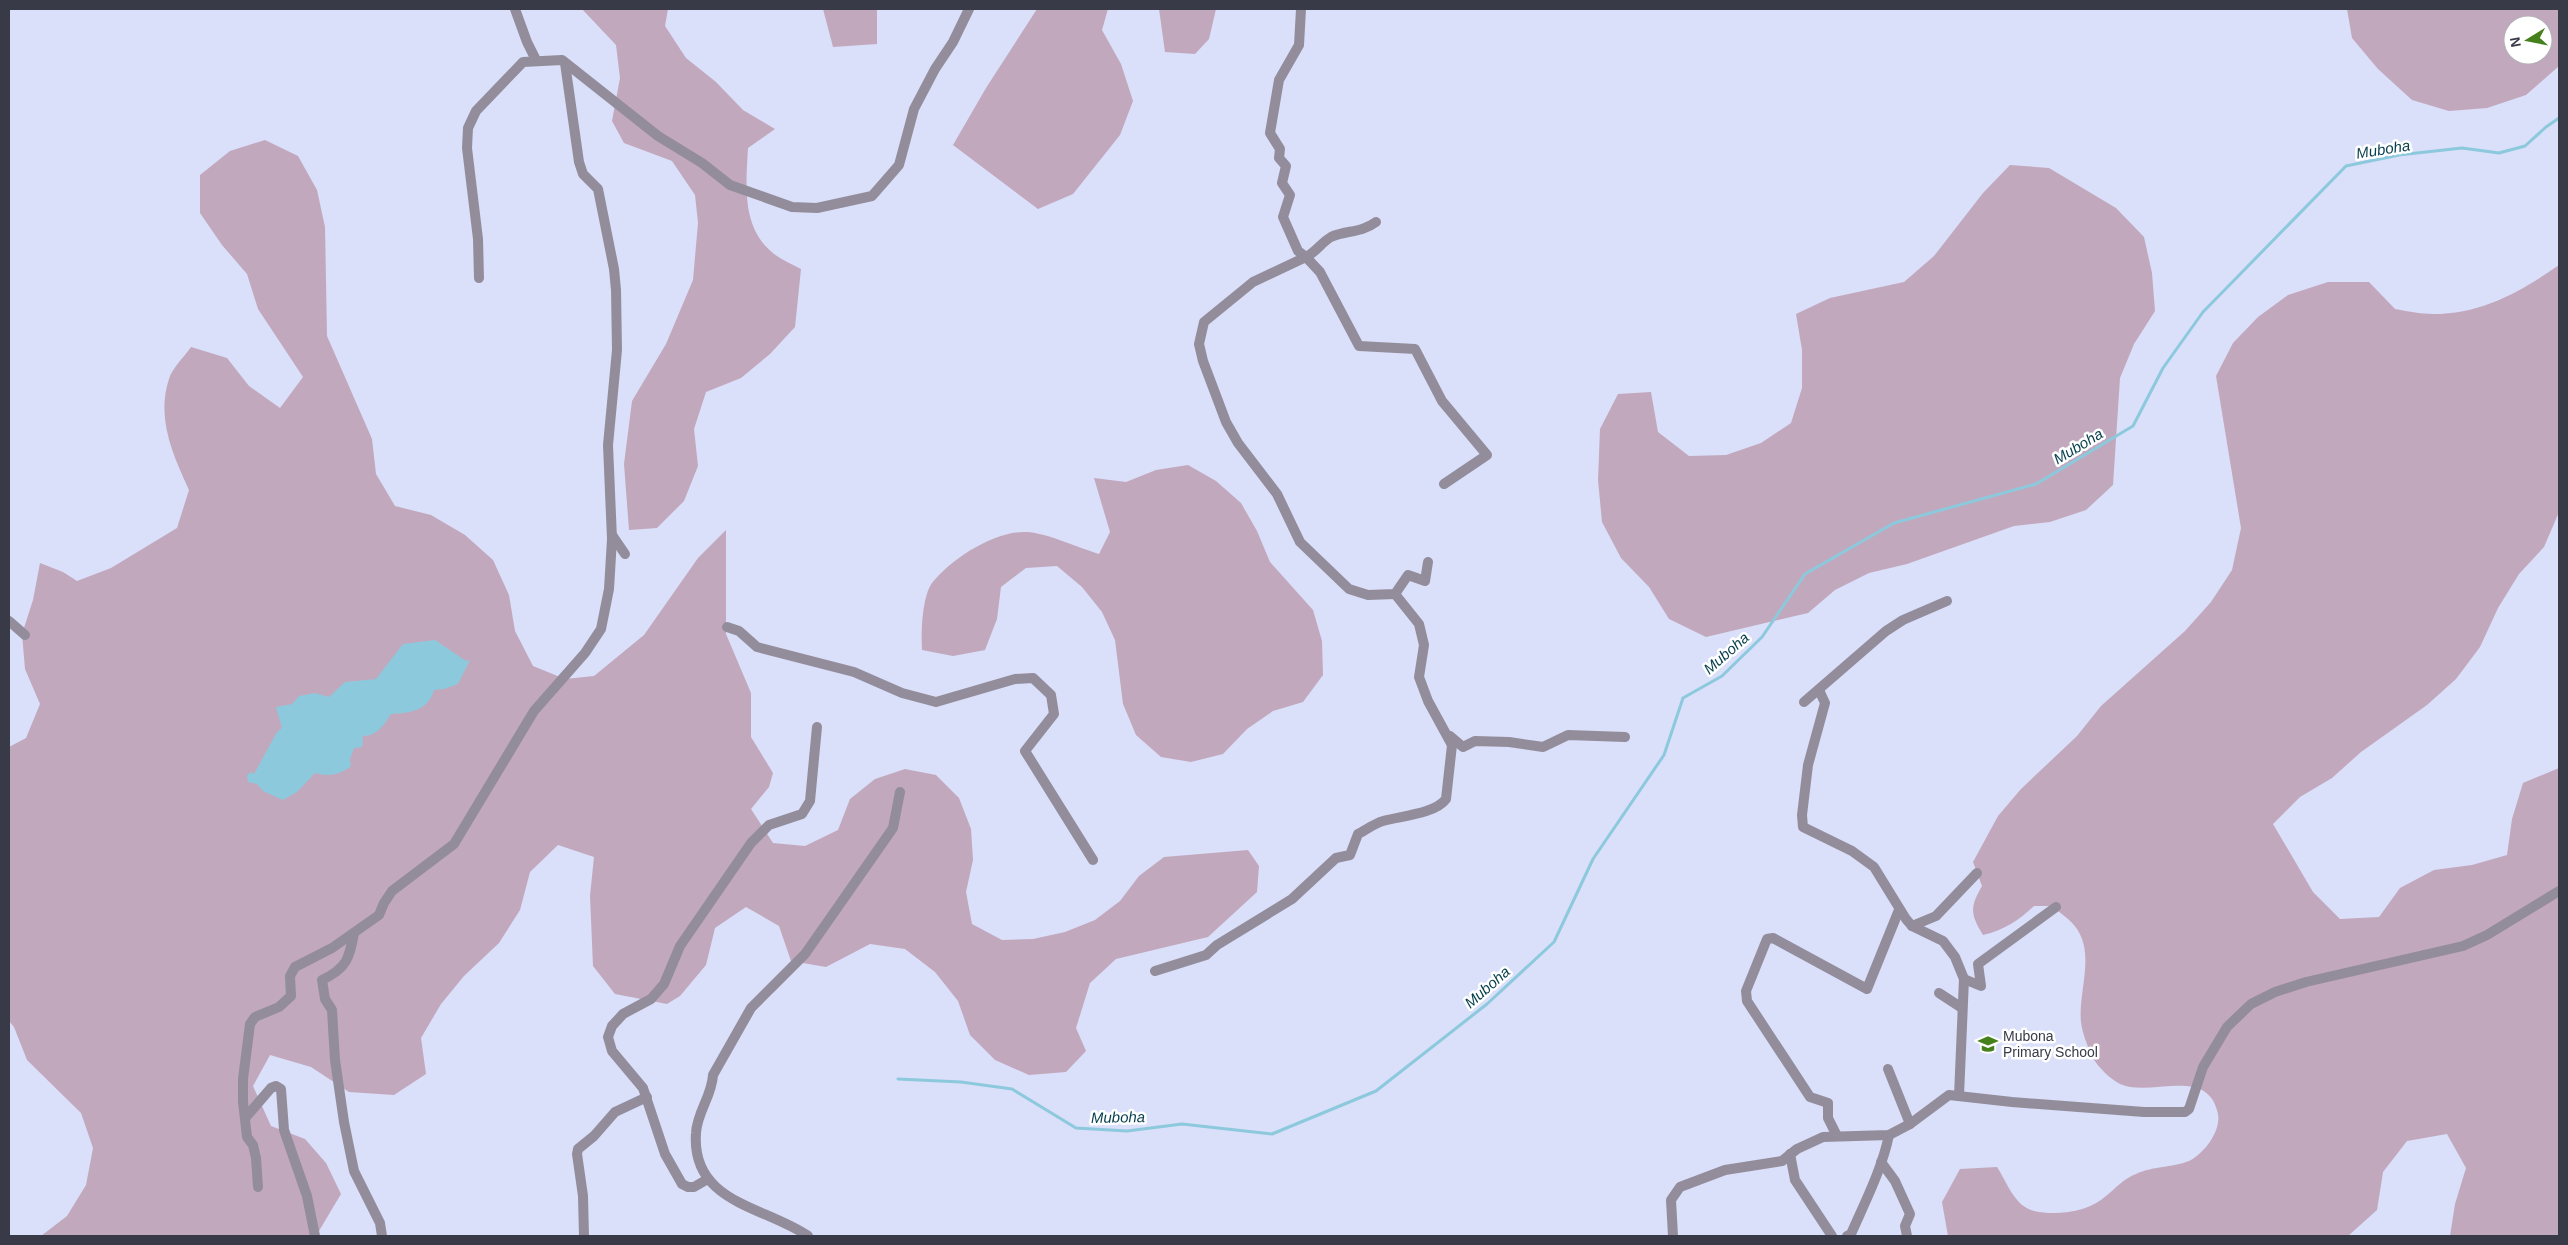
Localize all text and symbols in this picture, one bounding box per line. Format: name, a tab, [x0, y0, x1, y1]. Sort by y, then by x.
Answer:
north arrow	[2503, 15, 2553, 65]
text: N	[2506, 36, 2524, 49]
water label: Muboha	[2355, 136, 2411, 162]
water label: Muboha	[2050, 425, 2106, 467]
water label: Muboha	[1700, 629, 1752, 677]
water label: Muboha	[1461, 963, 1513, 1011]
place label: Mubona Primary School	[2003, 1028, 2098, 1060]
school or university icon: Mubona Primary School	[1977, 1033, 1999, 1055]
water label: Muboha	[1091, 1108, 1145, 1126]

